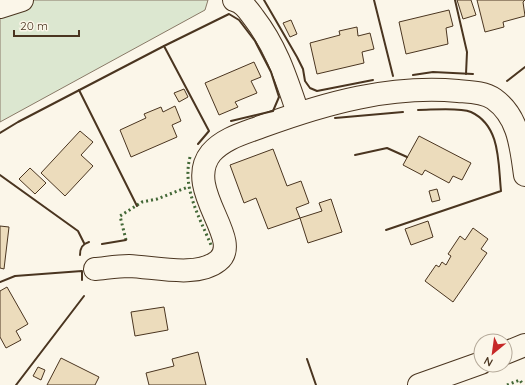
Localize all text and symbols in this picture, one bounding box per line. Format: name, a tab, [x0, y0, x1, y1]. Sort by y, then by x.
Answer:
scale bar	[14, 12, 79, 38]
text: 20 m	[20, 18, 48, 33]
north arrow	[473, 333, 513, 373]
text: N	[481, 354, 495, 370]

